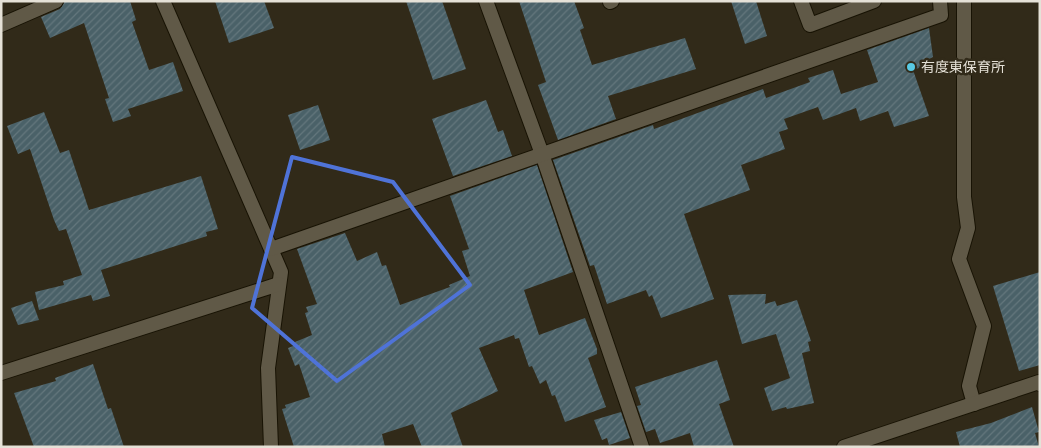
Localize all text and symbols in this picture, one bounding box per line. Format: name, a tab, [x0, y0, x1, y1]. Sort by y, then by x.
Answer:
place label: 有度東保育所	[921, 58, 1005, 76]
marker: 有度東保育所	[905, 61, 917, 73]

